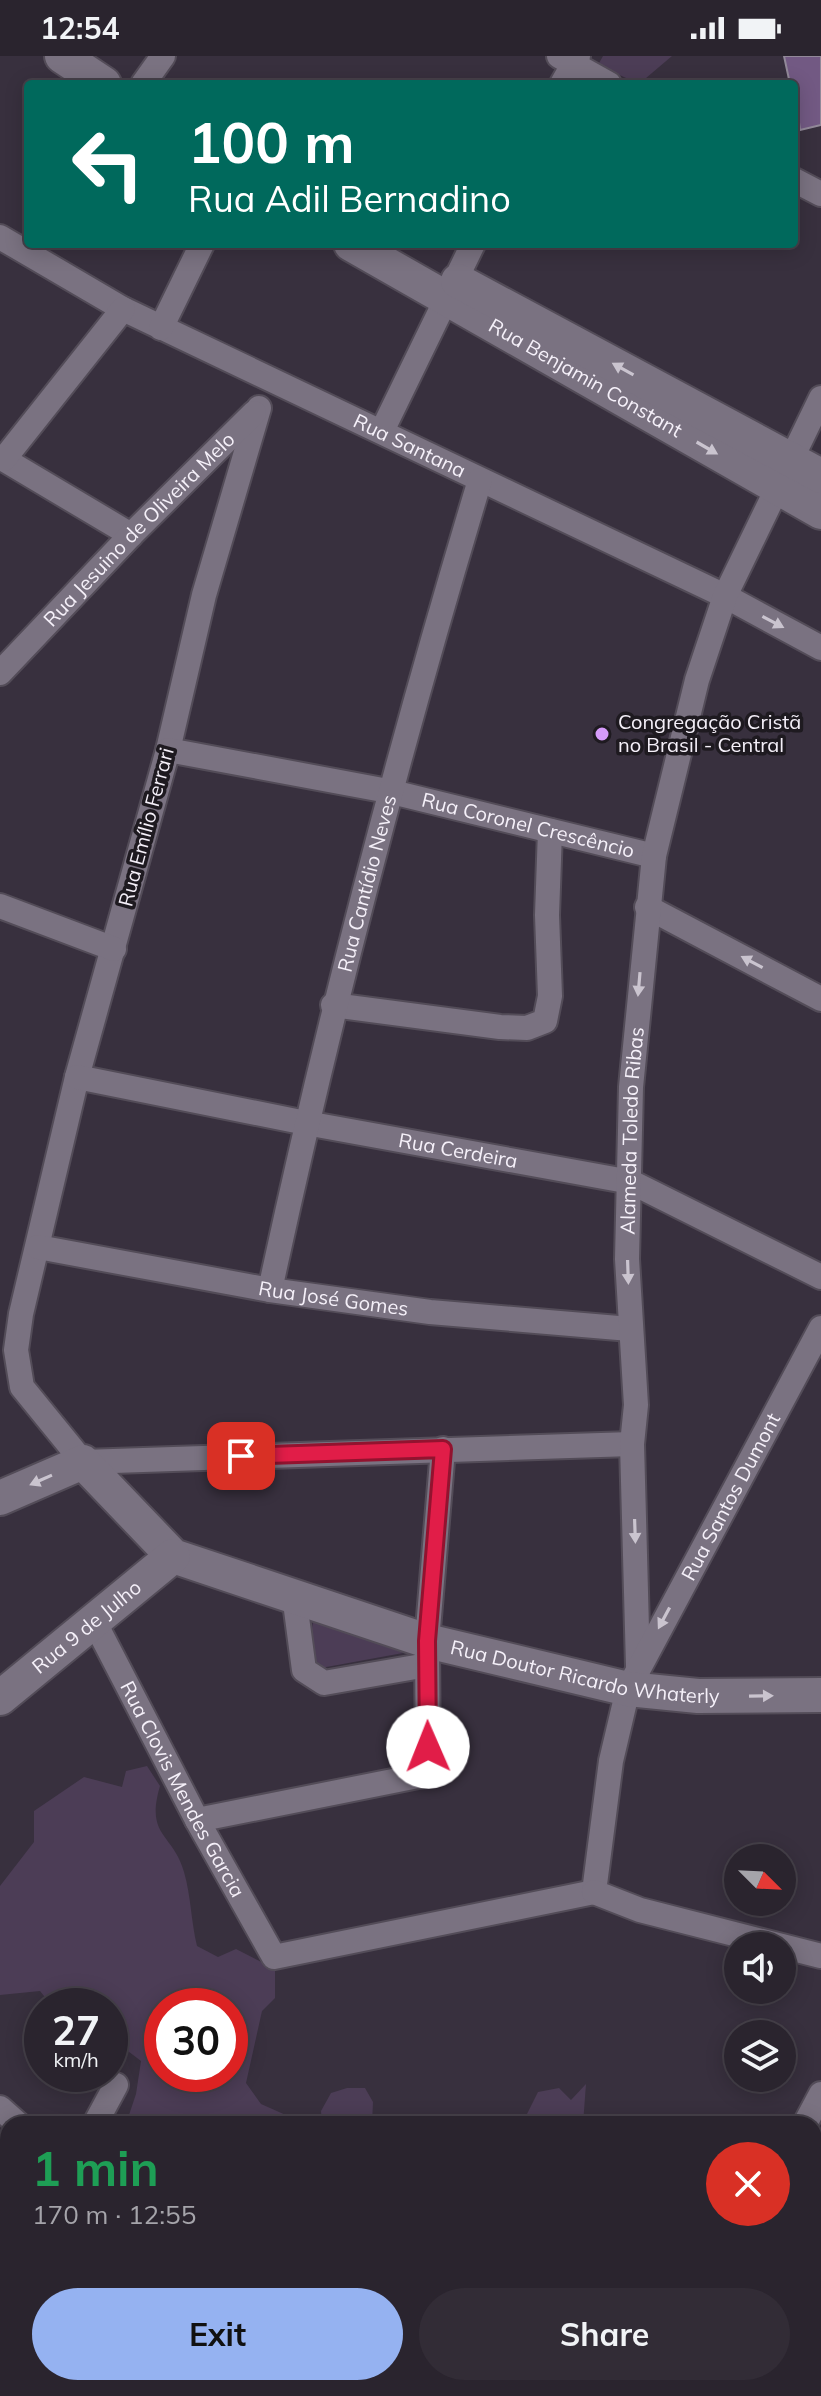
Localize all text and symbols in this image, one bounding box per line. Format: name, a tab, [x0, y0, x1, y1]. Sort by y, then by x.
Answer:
text: 12:54	[40, 9, 119, 47]
text: 100 m	[188, 107, 355, 177]
icon: left	[56, 112, 160, 216]
text: Rua Adil Bernadino	[188, 176, 511, 221]
street label: Rua Benjamin Constant	[485, 312, 687, 442]
one-way arrow	[612, 362, 634, 376]
street label: Rua Santana	[350, 408, 470, 483]
street label: Rua Jesuino de Oliveira Melo	[38, 426, 240, 631]
one-way arrow	[695, 441, 718, 455]
one-way arrow	[762, 615, 784, 629]
place label: Congregação Cristã no Brasil - Central	[618, 709, 801, 757]
marker: Congregação Cristã no Brasil - Central	[593, 725, 611, 743]
street label: Rua Emílio Ferrari	[112, 745, 179, 909]
street label: Rua Coronel Crescêncio	[419, 787, 637, 863]
street label: Rua Cantídio Neves	[332, 792, 401, 974]
one-way arrow	[741, 956, 763, 970]
one-way arrow	[632, 972, 645, 997]
street label: Alameda Toledo Ribas	[615, 1026, 649, 1235]
street label: Rua Cerdeira	[397, 1127, 520, 1173]
one-way arrow	[621, 1260, 634, 1285]
street label: Rua José Gomes	[256, 1275, 410, 1321]
street label: Rua Santos Dumont	[675, 1408, 785, 1585]
pin	[207, 1422, 275, 1490]
icon: arrive	[219, 1434, 263, 1478]
one-way arrow	[29, 1474, 53, 1487]
one-way arrow	[629, 1519, 642, 1544]
street label: Rua 9 de Julho	[27, 1574, 146, 1679]
one-way arrow	[657, 1607, 670, 1630]
street label: Rua Doutor Ricardo Whaterly	[448, 1634, 720, 1708]
street label: Rua Clovis Mendes Garcia	[115, 1677, 251, 1901]
one-way arrow	[749, 1690, 774, 1702]
position arrow	[386, 1705, 470, 1789]
north arrow	[724, 1844, 796, 1916]
map controls	[724, 1844, 796, 2092]
button: sound	[724, 1932, 796, 2004]
speed limit sign: 30	[144, 1988, 248, 2092]
text: 27	[52, 2005, 100, 2055]
button: layers	[724, 2020, 796, 2092]
text: km/h	[53, 2047, 99, 2072]
text: 1 min	[32, 2138, 159, 2198]
button: close	[706, 2142, 790, 2226]
text: 170 m · 12:55	[32, 2198, 196, 2231]
button: Exit	[32, 2288, 403, 2380]
button: Share	[419, 2288, 790, 2380]

